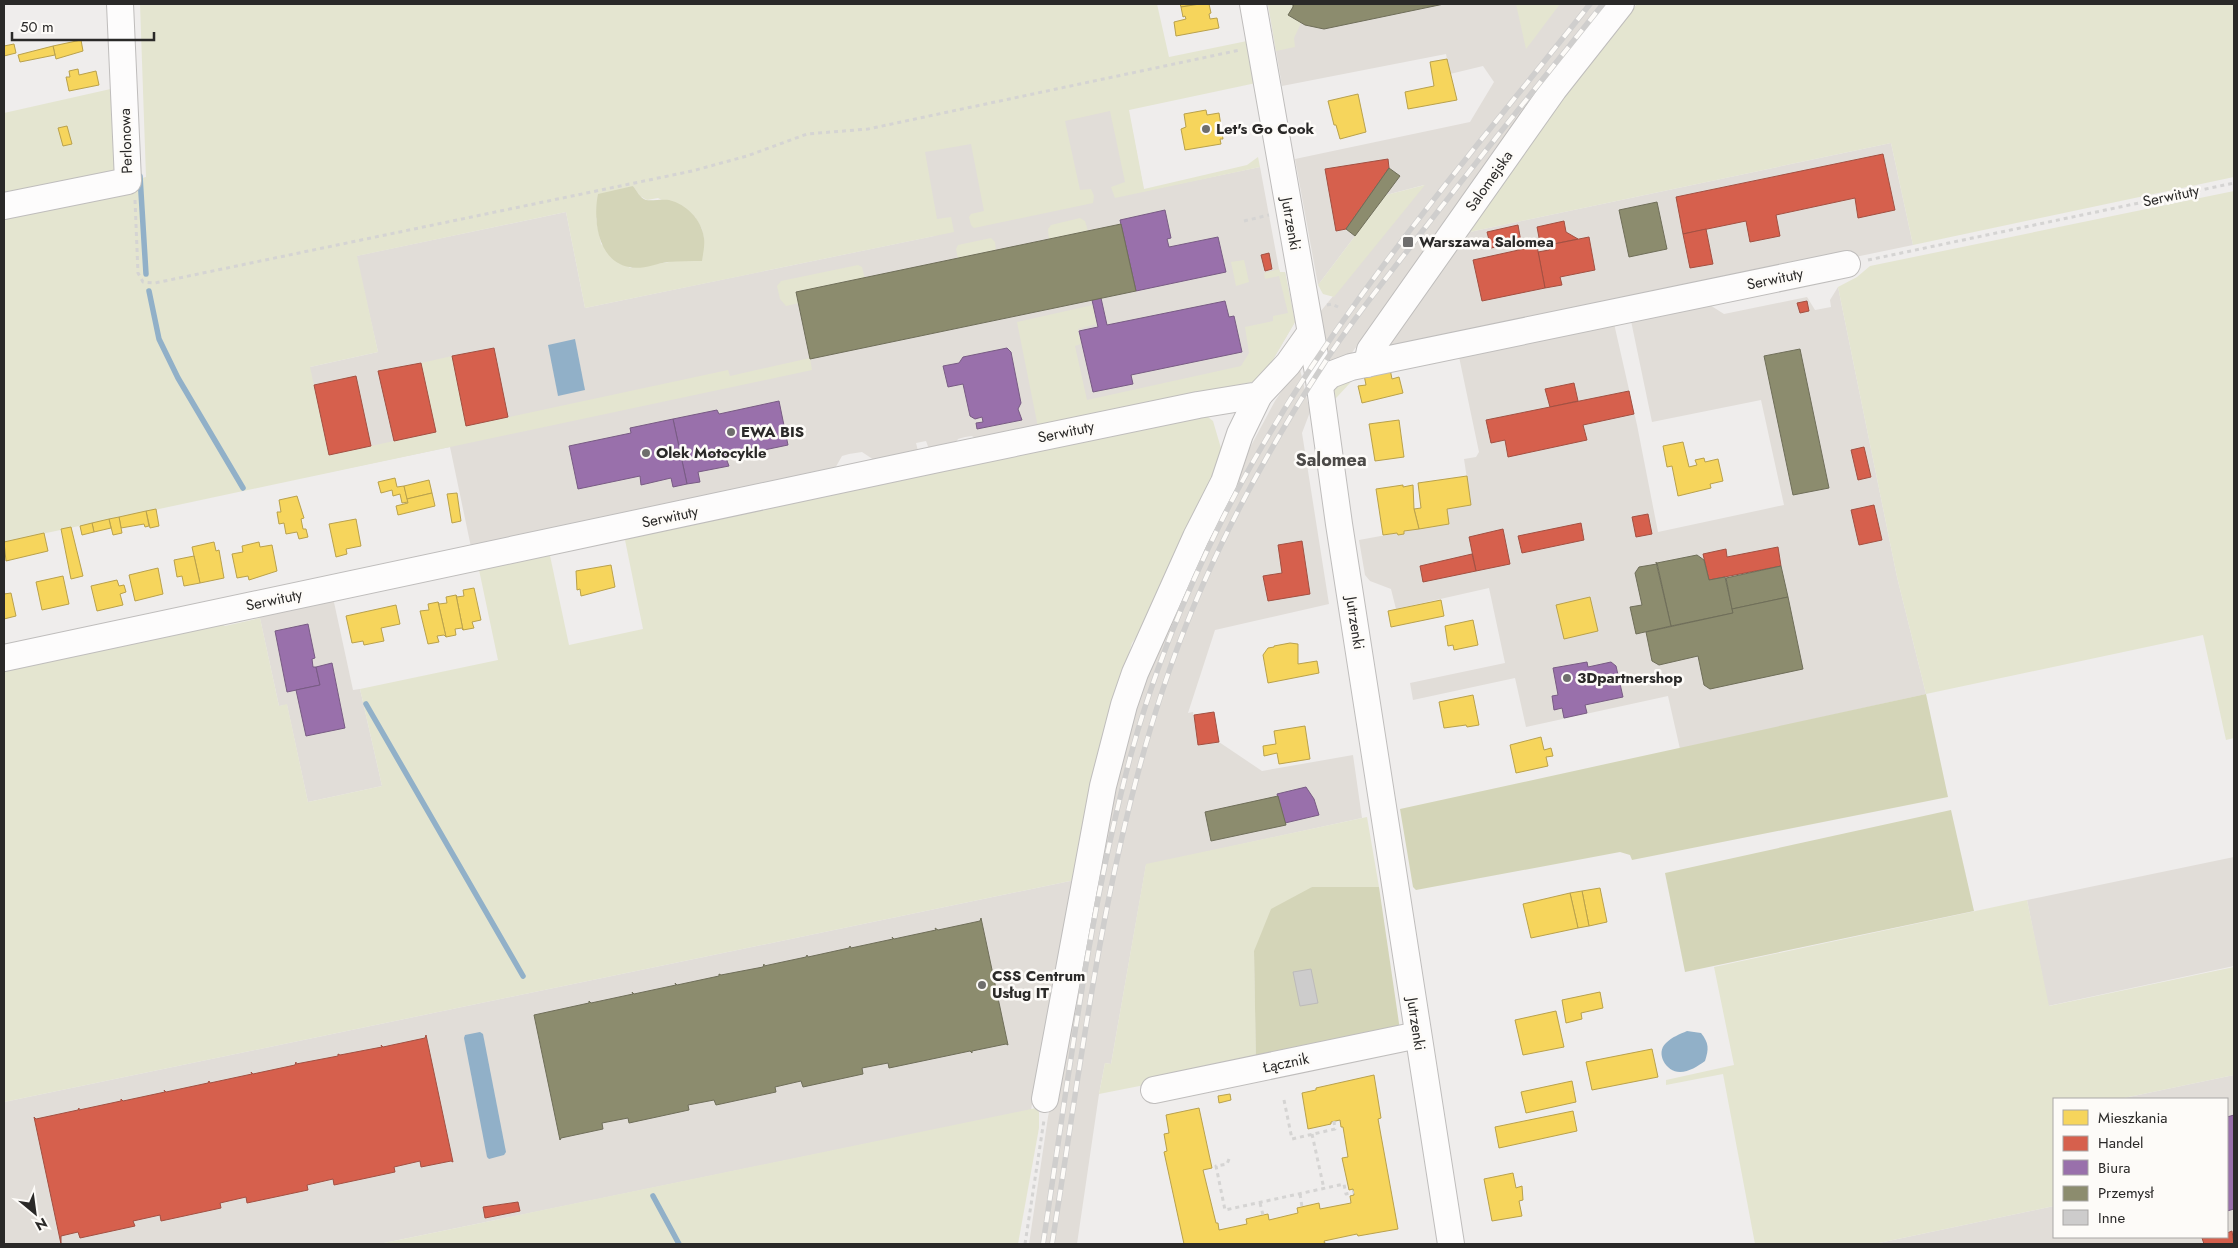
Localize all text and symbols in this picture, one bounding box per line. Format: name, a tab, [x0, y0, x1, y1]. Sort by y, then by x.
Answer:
scale bar	[12, 10, 155, 42]
text: 50 m	[20, 16, 54, 38]
street label: Perlonowa	[114, 108, 138, 174]
place label: Let's Go Cook	[1216, 118, 1315, 140]
marker: Let's Go Cook	[1200, 123, 1212, 135]
street label: Salomejska	[1460, 146, 1518, 216]
street label: Serwituty	[2141, 179, 2202, 213]
street label: Jutrzenki	[1275, 194, 1306, 252]
place label: Warszawa Salomea	[1419, 231, 1554, 253]
marker: Warszawa Salomea	[1401, 235, 1415, 249]
street label: Serwituty	[1745, 262, 1806, 296]
street label: Serwituty	[1036, 415, 1097, 449]
place label: EWA BIS	[741, 421, 804, 443]
marker: EWA BIS	[725, 426, 737, 438]
place label: Olek Motocykle	[656, 442, 767, 464]
marker: Olek Motocykle	[640, 447, 652, 459]
district label: Salomea	[1295, 447, 1367, 473]
street label: Serwituty	[640, 500, 701, 534]
street label: Serwituty	[244, 583, 305, 617]
street label: Jutrzenki	[1340, 593, 1370, 651]
place label: 3Dpartnershop	[1577, 667, 1682, 689]
marker: 3Dpartnershop	[1561, 672, 1573, 684]
place label: CSS Centrum Usług IT	[992, 965, 1085, 1004]
marker: CSS Centrum Usług IT	[976, 979, 988, 991]
street label: Jutrzenki	[1401, 994, 1431, 1052]
street label: Łącznik	[1260, 1047, 1311, 1079]
legend	[2053, 1098, 2228, 1238]
text: Mieszkania	[2098, 1107, 2168, 1129]
text: Handel	[2098, 1132, 2144, 1154]
text: Biura	[2098, 1157, 2131, 1179]
text: Przemysł	[2098, 1182, 2154, 1204]
north arrow	[10, 1188, 60, 1238]
text: Inne	[2098, 1207, 2125, 1229]
text: N	[32, 1213, 51, 1236]

